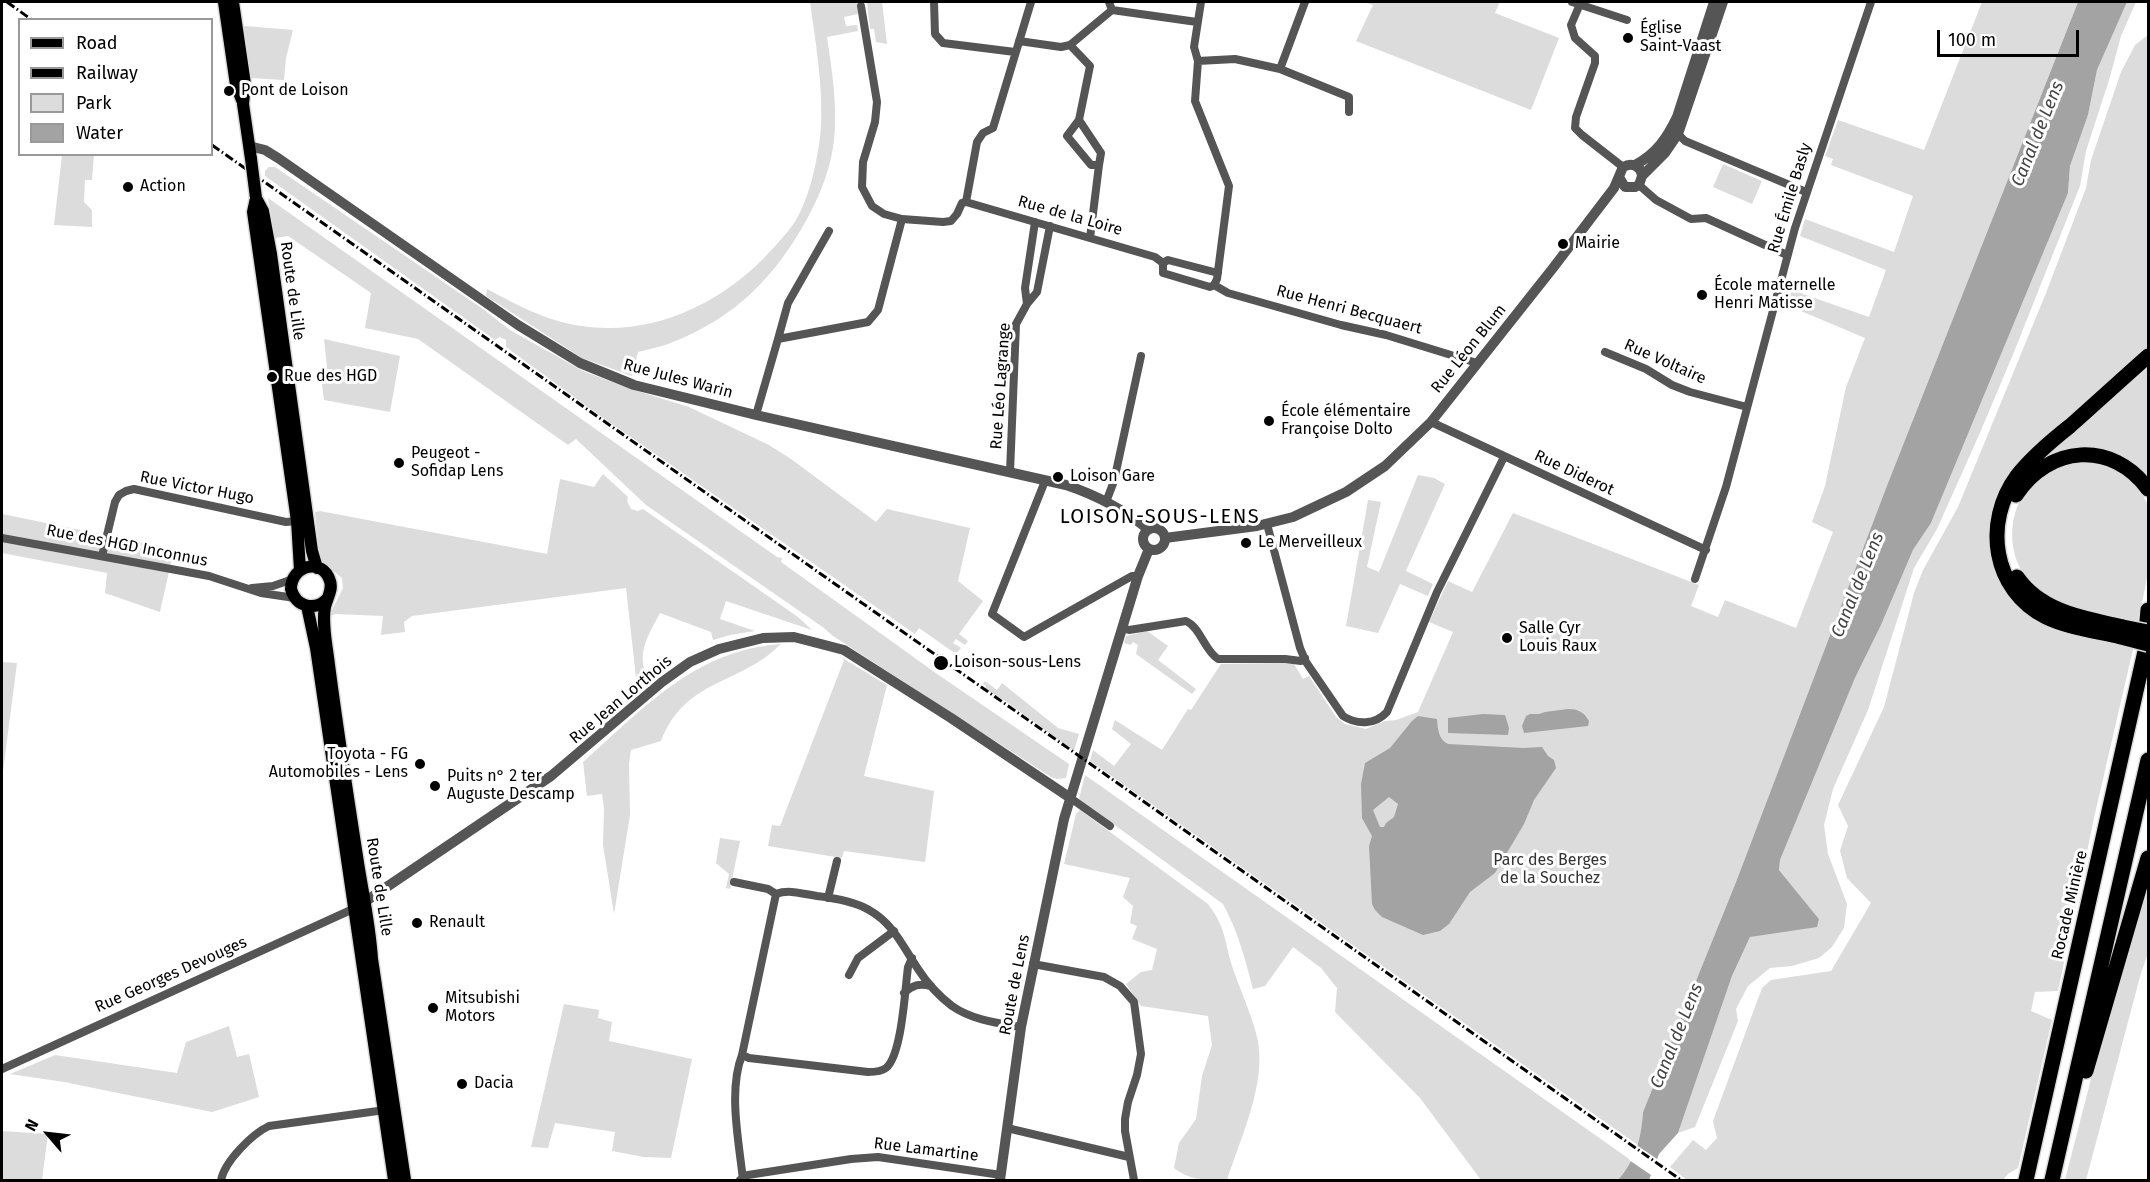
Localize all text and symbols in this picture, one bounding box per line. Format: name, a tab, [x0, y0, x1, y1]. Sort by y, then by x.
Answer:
legend	[18, 18, 213, 156]
scale bar	[1940, 18, 2082, 56]
place label: Église Saint-Vaast	[1640, 19, 1721, 57]
text: 100 m	[1948, 29, 1996, 51]
marker: Église Saint-Vaast	[1621, 31, 1635, 45]
text: Road	[76, 32, 118, 54]
text: Railway	[76, 62, 138, 84]
water label: Canal de Lens	[2007, 78, 2069, 190]
place label: Pont de Loison	[241, 81, 349, 101]
marker: Pont de Loison	[222, 84, 236, 98]
text: Park	[76, 92, 111, 114]
text: Water	[76, 122, 123, 144]
street label: Rue Émile Basly	[1764, 141, 1816, 255]
place label: Action	[140, 177, 186, 197]
marker: Action	[121, 180, 135, 194]
street label: Rue de la Loire	[1016, 192, 1124, 240]
place label: Mairie	[1575, 234, 1620, 254]
marker: Mairie	[1556, 237, 1570, 251]
street label: Route de Lille	[276, 240, 308, 342]
place label: École maternelle Henri Matisse	[1714, 276, 1835, 314]
street label: Rue Henri Becquaert	[1274, 281, 1424, 339]
marker: École maternelle Henri Matisse	[1695, 288, 1709, 302]
street label: Rue Léon Blum	[1427, 301, 1511, 397]
street label: Rue Léo Lagrange	[987, 322, 1015, 450]
street label: Rue Voltaire	[1621, 335, 1709, 389]
street label: Rue Jules Warin	[621, 355, 735, 403]
place label: Rue des HGD	[284, 367, 377, 387]
marker: Rue des HGD	[265, 370, 279, 384]
place label: École élémentaire Françoise Dolto	[1281, 402, 1411, 440]
marker: École élémentaire Françoise Dolto	[1262, 414, 1276, 428]
place label: Peugeot - Sofidap Lens	[411, 444, 503, 482]
street label: Rue Diderot	[1531, 446, 1617, 500]
marker: Peugeot - Sofidap Lens	[392, 456, 406, 470]
place label: Loison Gare	[1070, 467, 1155, 487]
street label: Rue Victor Hugo	[138, 468, 256, 508]
marker: Loison Gare	[1051, 470, 1065, 484]
district label: LOISON-SOUS-LENS	[1060, 505, 1260, 529]
street label: Rue des HGD Inconnus	[45, 521, 209, 571]
water label: Canal de Lens	[1827, 529, 1889, 641]
place label: Le Merveilleux	[1258, 533, 1362, 553]
marker: Le Merveilleux	[1239, 536, 1253, 550]
place label: Salle Cyr Louis Raux	[1519, 619, 1597, 657]
marker: Salle Cyr Louis Raux	[1500, 631, 1514, 645]
street label: Rue Jean Lorthois	[566, 652, 676, 748]
place label: Loison-sous-Lens	[954, 653, 1081, 673]
marker: Loison-sous-Lens	[932, 654, 950, 672]
place label: Toyota - FG Automobiles - Lens	[269, 745, 408, 783]
marker: Toyota - FG Automobiles - Lens	[413, 757, 427, 771]
place label: Puits n° 2 ter Auguste Descamp	[447, 767, 575, 805]
marker: Puits n° 2 ter Auguste Descamp	[428, 779, 442, 793]
street label: Route de Lille	[362, 836, 396, 938]
street label: Rocade Minière	[2048, 849, 2092, 961]
park label: Parc des Berges de la Souchez	[1493, 851, 1607, 889]
place label: Renault	[429, 913, 485, 933]
marker: Renault	[410, 916, 424, 930]
street label: Rue Georges Devouges	[92, 933, 250, 1017]
street label: Route de Lens	[996, 933, 1034, 1037]
water label: Canal de Lens	[1646, 980, 1708, 1092]
place label: Mitsubishi Motors	[445, 989, 520, 1027]
marker: Mitsubishi Motors	[426, 1001, 440, 1015]
place label: Dacia	[474, 1074, 514, 1094]
marker: Dacia	[455, 1077, 469, 1091]
north arrow	[18, 1104, 78, 1164]
text: N	[21, 1116, 43, 1134]
street label: Rue Lamartine	[873, 1134, 979, 1166]

